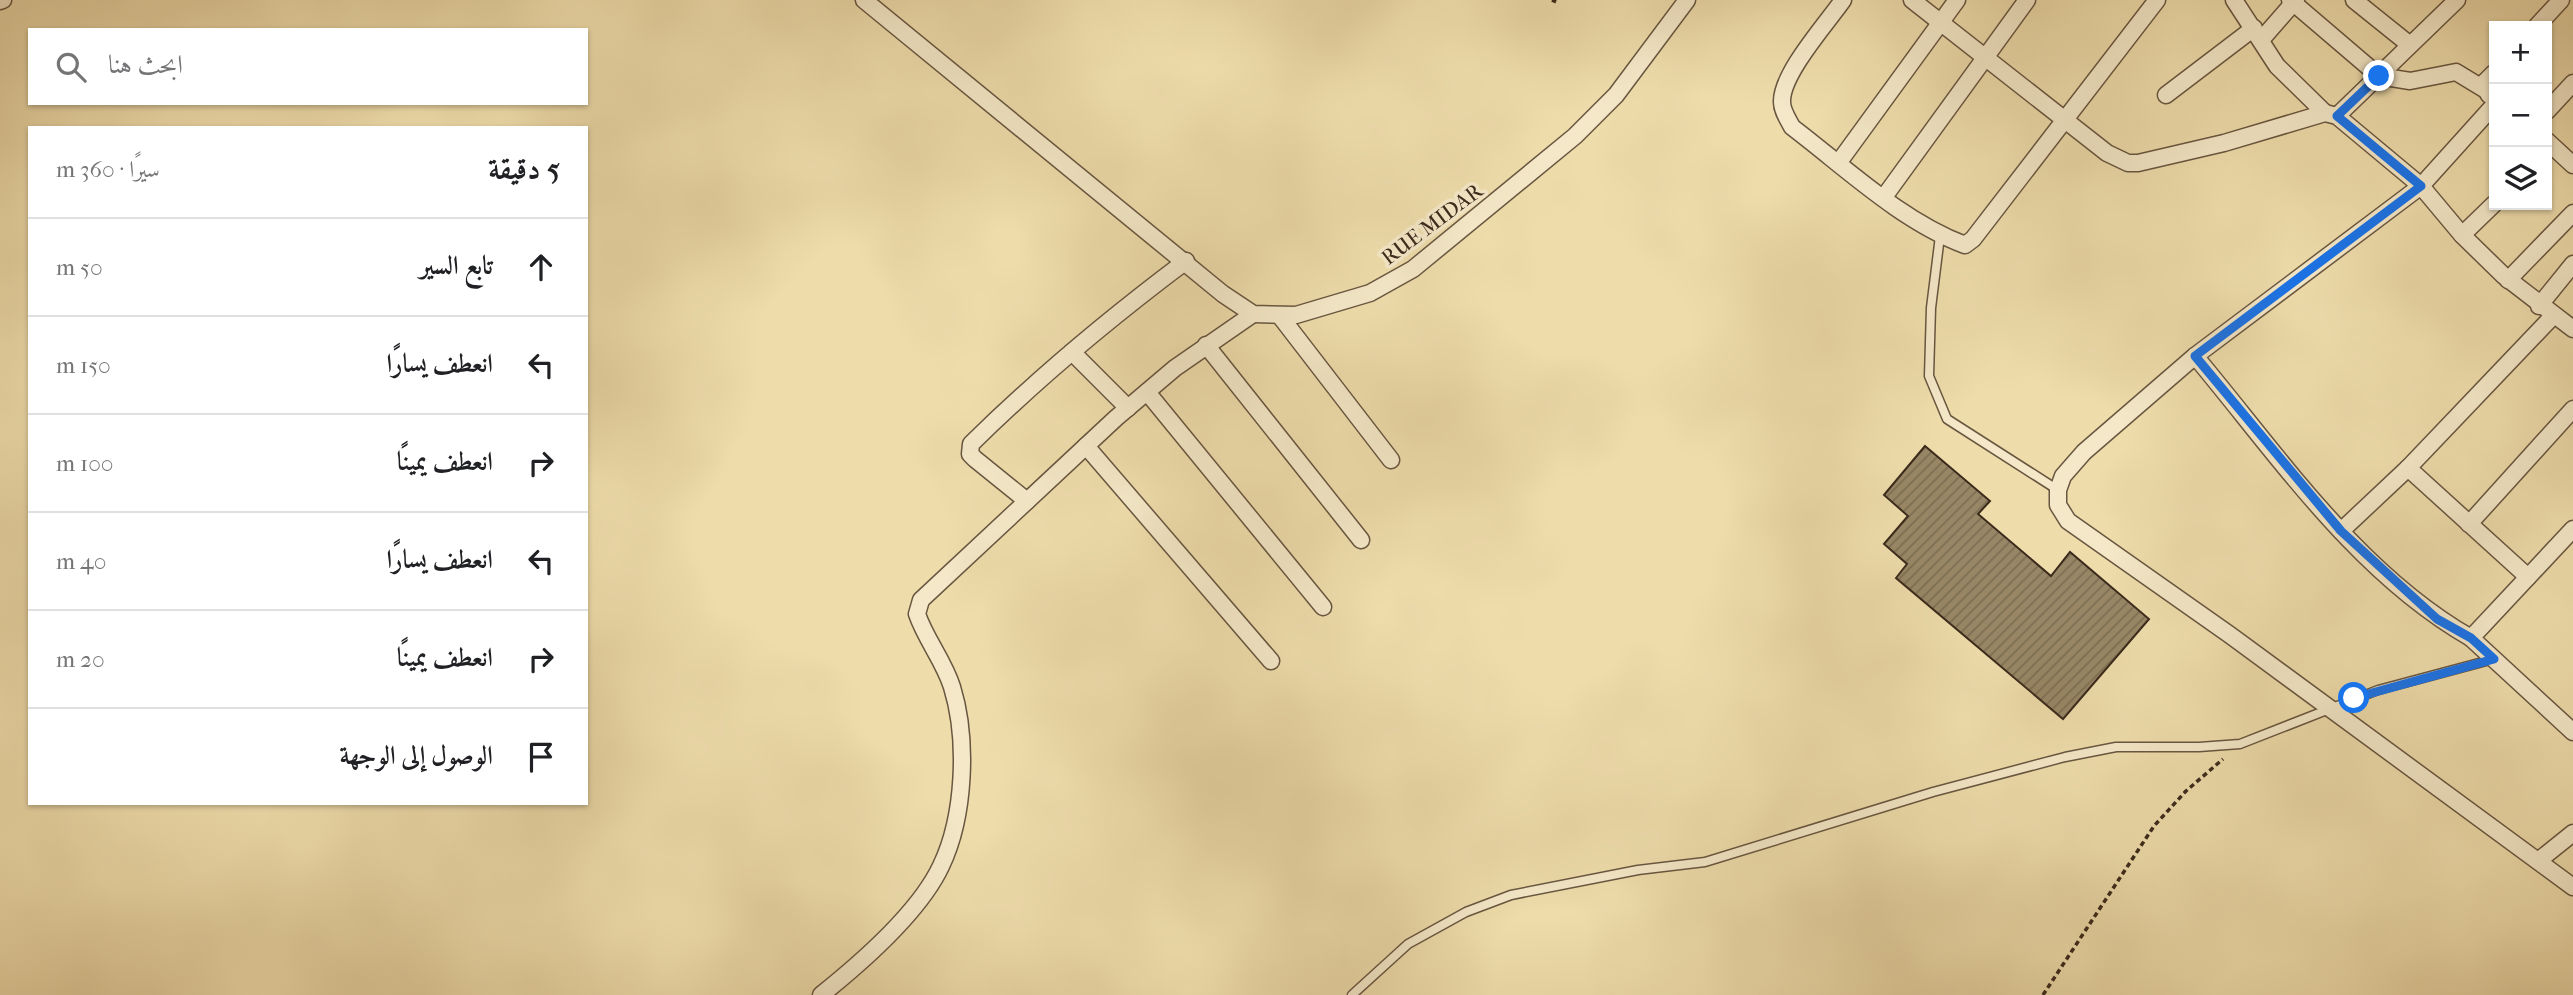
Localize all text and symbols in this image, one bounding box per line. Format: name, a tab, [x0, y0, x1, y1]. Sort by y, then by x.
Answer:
map controls	[2489, 21, 2552, 210]
button: +	[2489, 21, 2552, 84]
search box	[28, 28, 588, 105]
icon: search	[52, 48, 90, 86]
text: ابحث هنا	[108, 49, 183, 80]
route end	[2363, 60, 2394, 91]
button: −	[2489, 84, 2552, 147]
button: layers	[2489, 147, 2552, 210]
text: 5 دقيقة	[488, 152, 560, 187]
text: سيرًا · 360 m	[56, 156, 160, 183]
street label: RUE MIDAR	[1377, 178, 1488, 270]
icon: ahead	[522, 248, 560, 286]
text: تابع السير	[420, 250, 493, 281]
text: 50 m	[56, 254, 103, 281]
icon: left	[522, 346, 560, 384]
text: انعطف يسارًا	[386, 348, 493, 379]
text: 150 m	[56, 352, 111, 379]
icon: right	[522, 444, 560, 482]
text: انعطف يمينًا	[397, 446, 493, 477]
text: 100 m	[56, 450, 114, 477]
icon: left	[522, 542, 560, 580]
text: انعطف يسارًا	[386, 544, 493, 575]
text: 40 m	[56, 548, 106, 575]
icon: right	[522, 640, 560, 678]
text: انعطف يمينًا	[397, 642, 493, 673]
text: 20 m	[56, 646, 105, 673]
route start	[2338, 682, 2369, 713]
icon: arrive	[522, 738, 560, 776]
text: الوصول إلى الوجهة	[339, 740, 493, 771]

